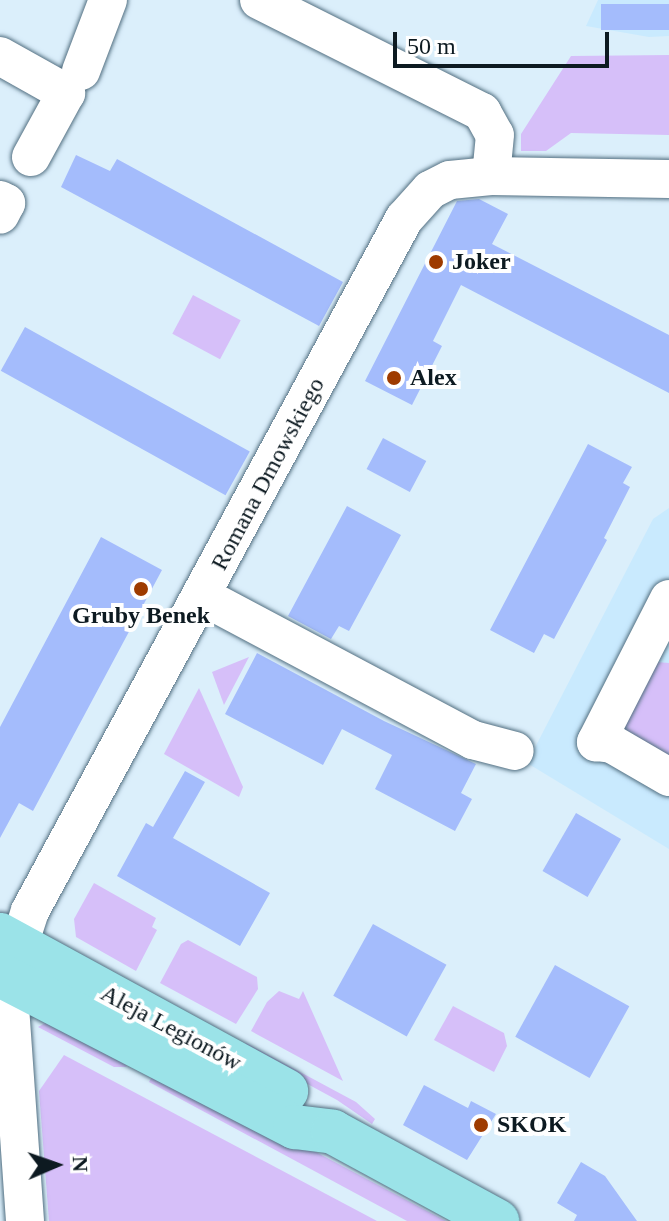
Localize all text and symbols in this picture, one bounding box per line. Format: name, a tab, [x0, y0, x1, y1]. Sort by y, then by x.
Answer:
scale bar	[397, 16, 613, 66]
text: 50 m	[407, 33, 456, 59]
place label: Joker	[452, 248, 511, 276]
marker: Joker	[427, 253, 445, 271]
place label: Alex	[410, 364, 457, 392]
marker: Alex	[385, 369, 403, 387]
street label: Romana Dmowskiego	[205, 373, 331, 575]
marker: Gruby Benek	[132, 580, 150, 598]
place label: Gruby Benek	[72, 602, 210, 630]
street label: Aleja Legionów	[96, 979, 246, 1077]
place label: SKOK	[497, 1111, 566, 1139]
marker: SKOK	[472, 1116, 490, 1134]
north arrow	[16, 1125, 96, 1205]
text: N	[68, 1156, 93, 1173]

